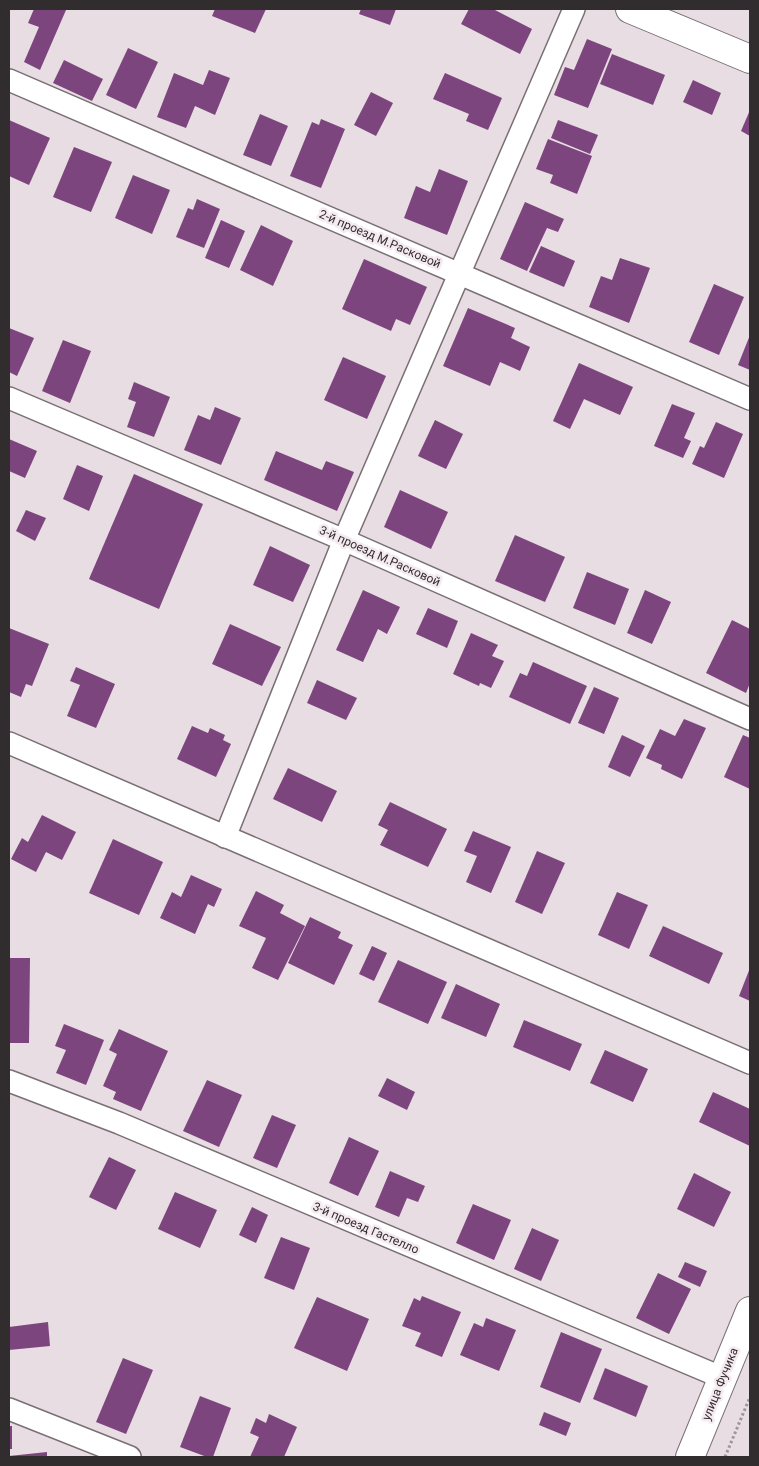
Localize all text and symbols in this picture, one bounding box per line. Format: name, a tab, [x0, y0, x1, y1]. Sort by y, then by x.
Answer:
street label: 2-й проезд М.Расковой	[317, 207, 443, 271]
street label: 3-й проезд М.Расковой	[317, 523, 443, 589]
street label: 3-й проезд Гастелло	[311, 1199, 421, 1257]
street label: улица Фучика	[699, 1346, 741, 1422]

